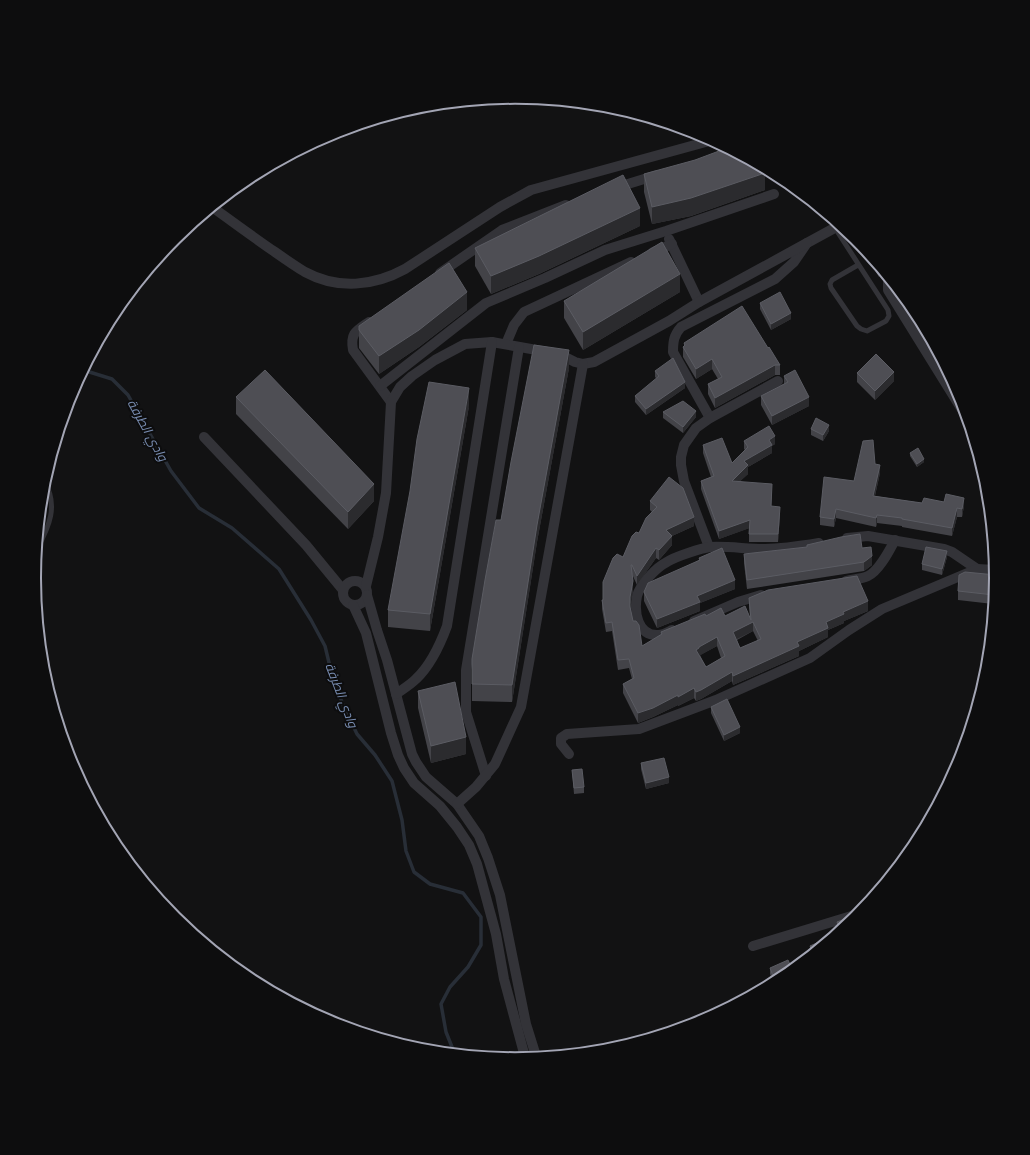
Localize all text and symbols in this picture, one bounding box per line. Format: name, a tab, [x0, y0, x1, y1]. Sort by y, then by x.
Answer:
water label: وادي الطرفة	[122, 396, 172, 466]
water label: وادي الطرفة	[319, 660, 362, 732]

